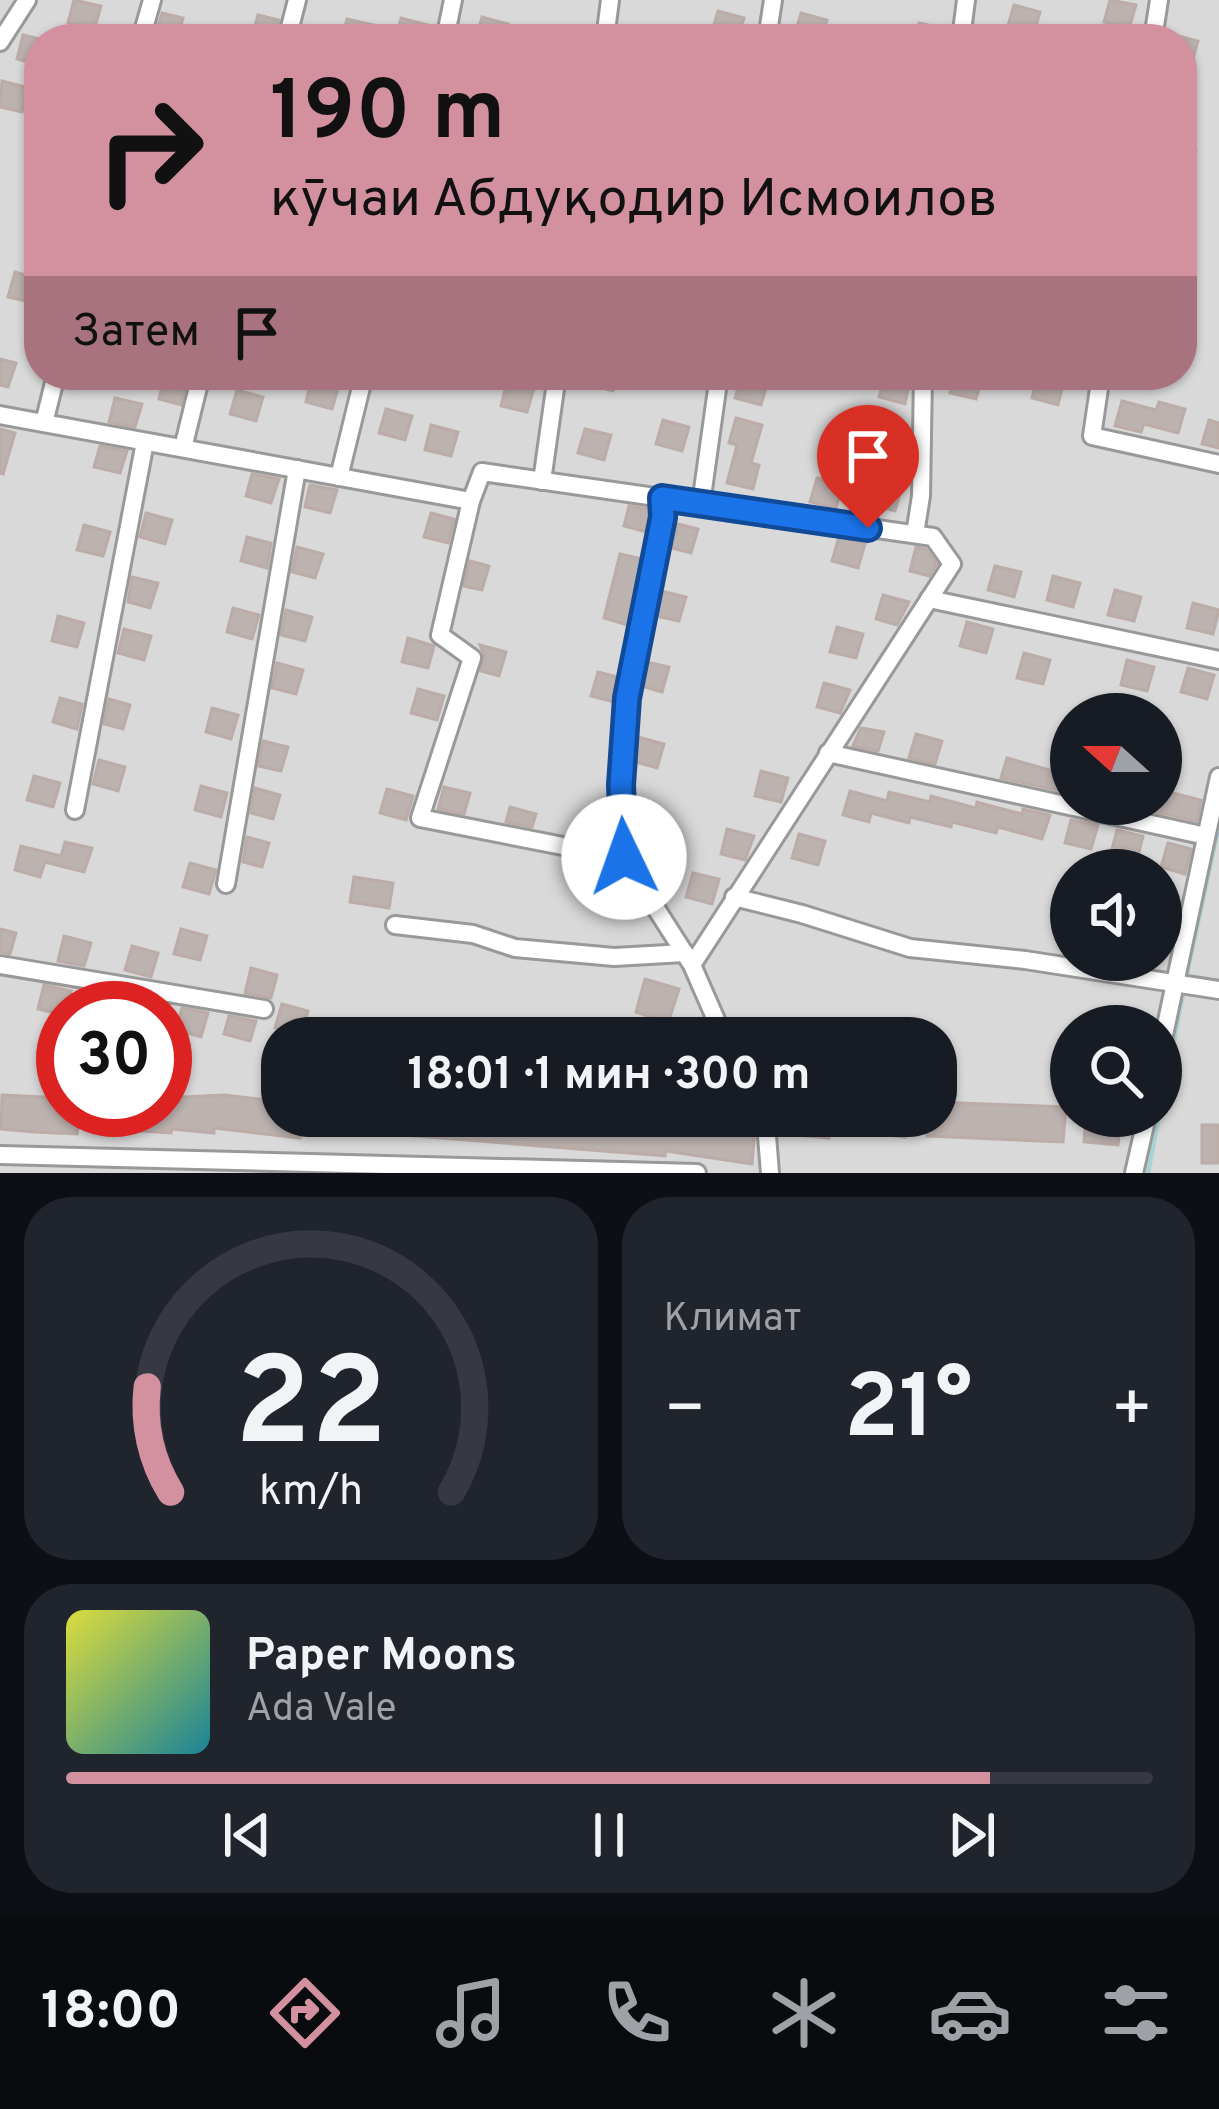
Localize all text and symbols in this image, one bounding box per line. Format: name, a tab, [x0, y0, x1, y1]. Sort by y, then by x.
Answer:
text: 190 m	[270, 63, 505, 169]
icon: right	[72, 72, 228, 228]
text: кӯчаи Абдуқодир Исмоилов	[270, 167, 998, 236]
icon: arrive	[224, 300, 290, 366]
text: Затем	[72, 305, 200, 362]
pin	[817, 405, 919, 528]
icon: arrive	[835, 423, 901, 489]
north arrow	[1050, 693, 1182, 825]
map controls	[1050, 693, 1182, 1137]
position arrow	[561, 794, 687, 920]
button: sound	[1050, 849, 1182, 981]
speed limit sign: 30	[36, 981, 192, 1137]
button: search	[1050, 1005, 1182, 1137]
text: 18:01 · 1 мин · 300 m	[407, 1048, 811, 1105]
text: Климат	[664, 1296, 801, 1345]
text: 22	[234, 1331, 387, 1489]
text: 21°	[844, 1356, 972, 1469]
text: −	[664, 1371, 706, 1454]
text: +	[1110, 1371, 1153, 1454]
text: km/h	[259, 1465, 363, 1519]
text: Paper Moons	[246, 1629, 517, 1686]
text: Ada Vale	[246, 1686, 397, 1735]
icon: previous	[214, 1802, 280, 1868]
icon: pause	[576, 1802, 642, 1868]
icon: next	[939, 1802, 1005, 1868]
icon: directions	[263, 1971, 347, 2055]
icon: music	[429, 1971, 513, 2055]
icon: phone	[595, 1971, 679, 2055]
icon: climate	[762, 1971, 846, 2055]
icon: car	[928, 1971, 1012, 2055]
icon: filters	[1094, 1971, 1178, 2055]
text: 18:00	[41, 1979, 181, 2048]

